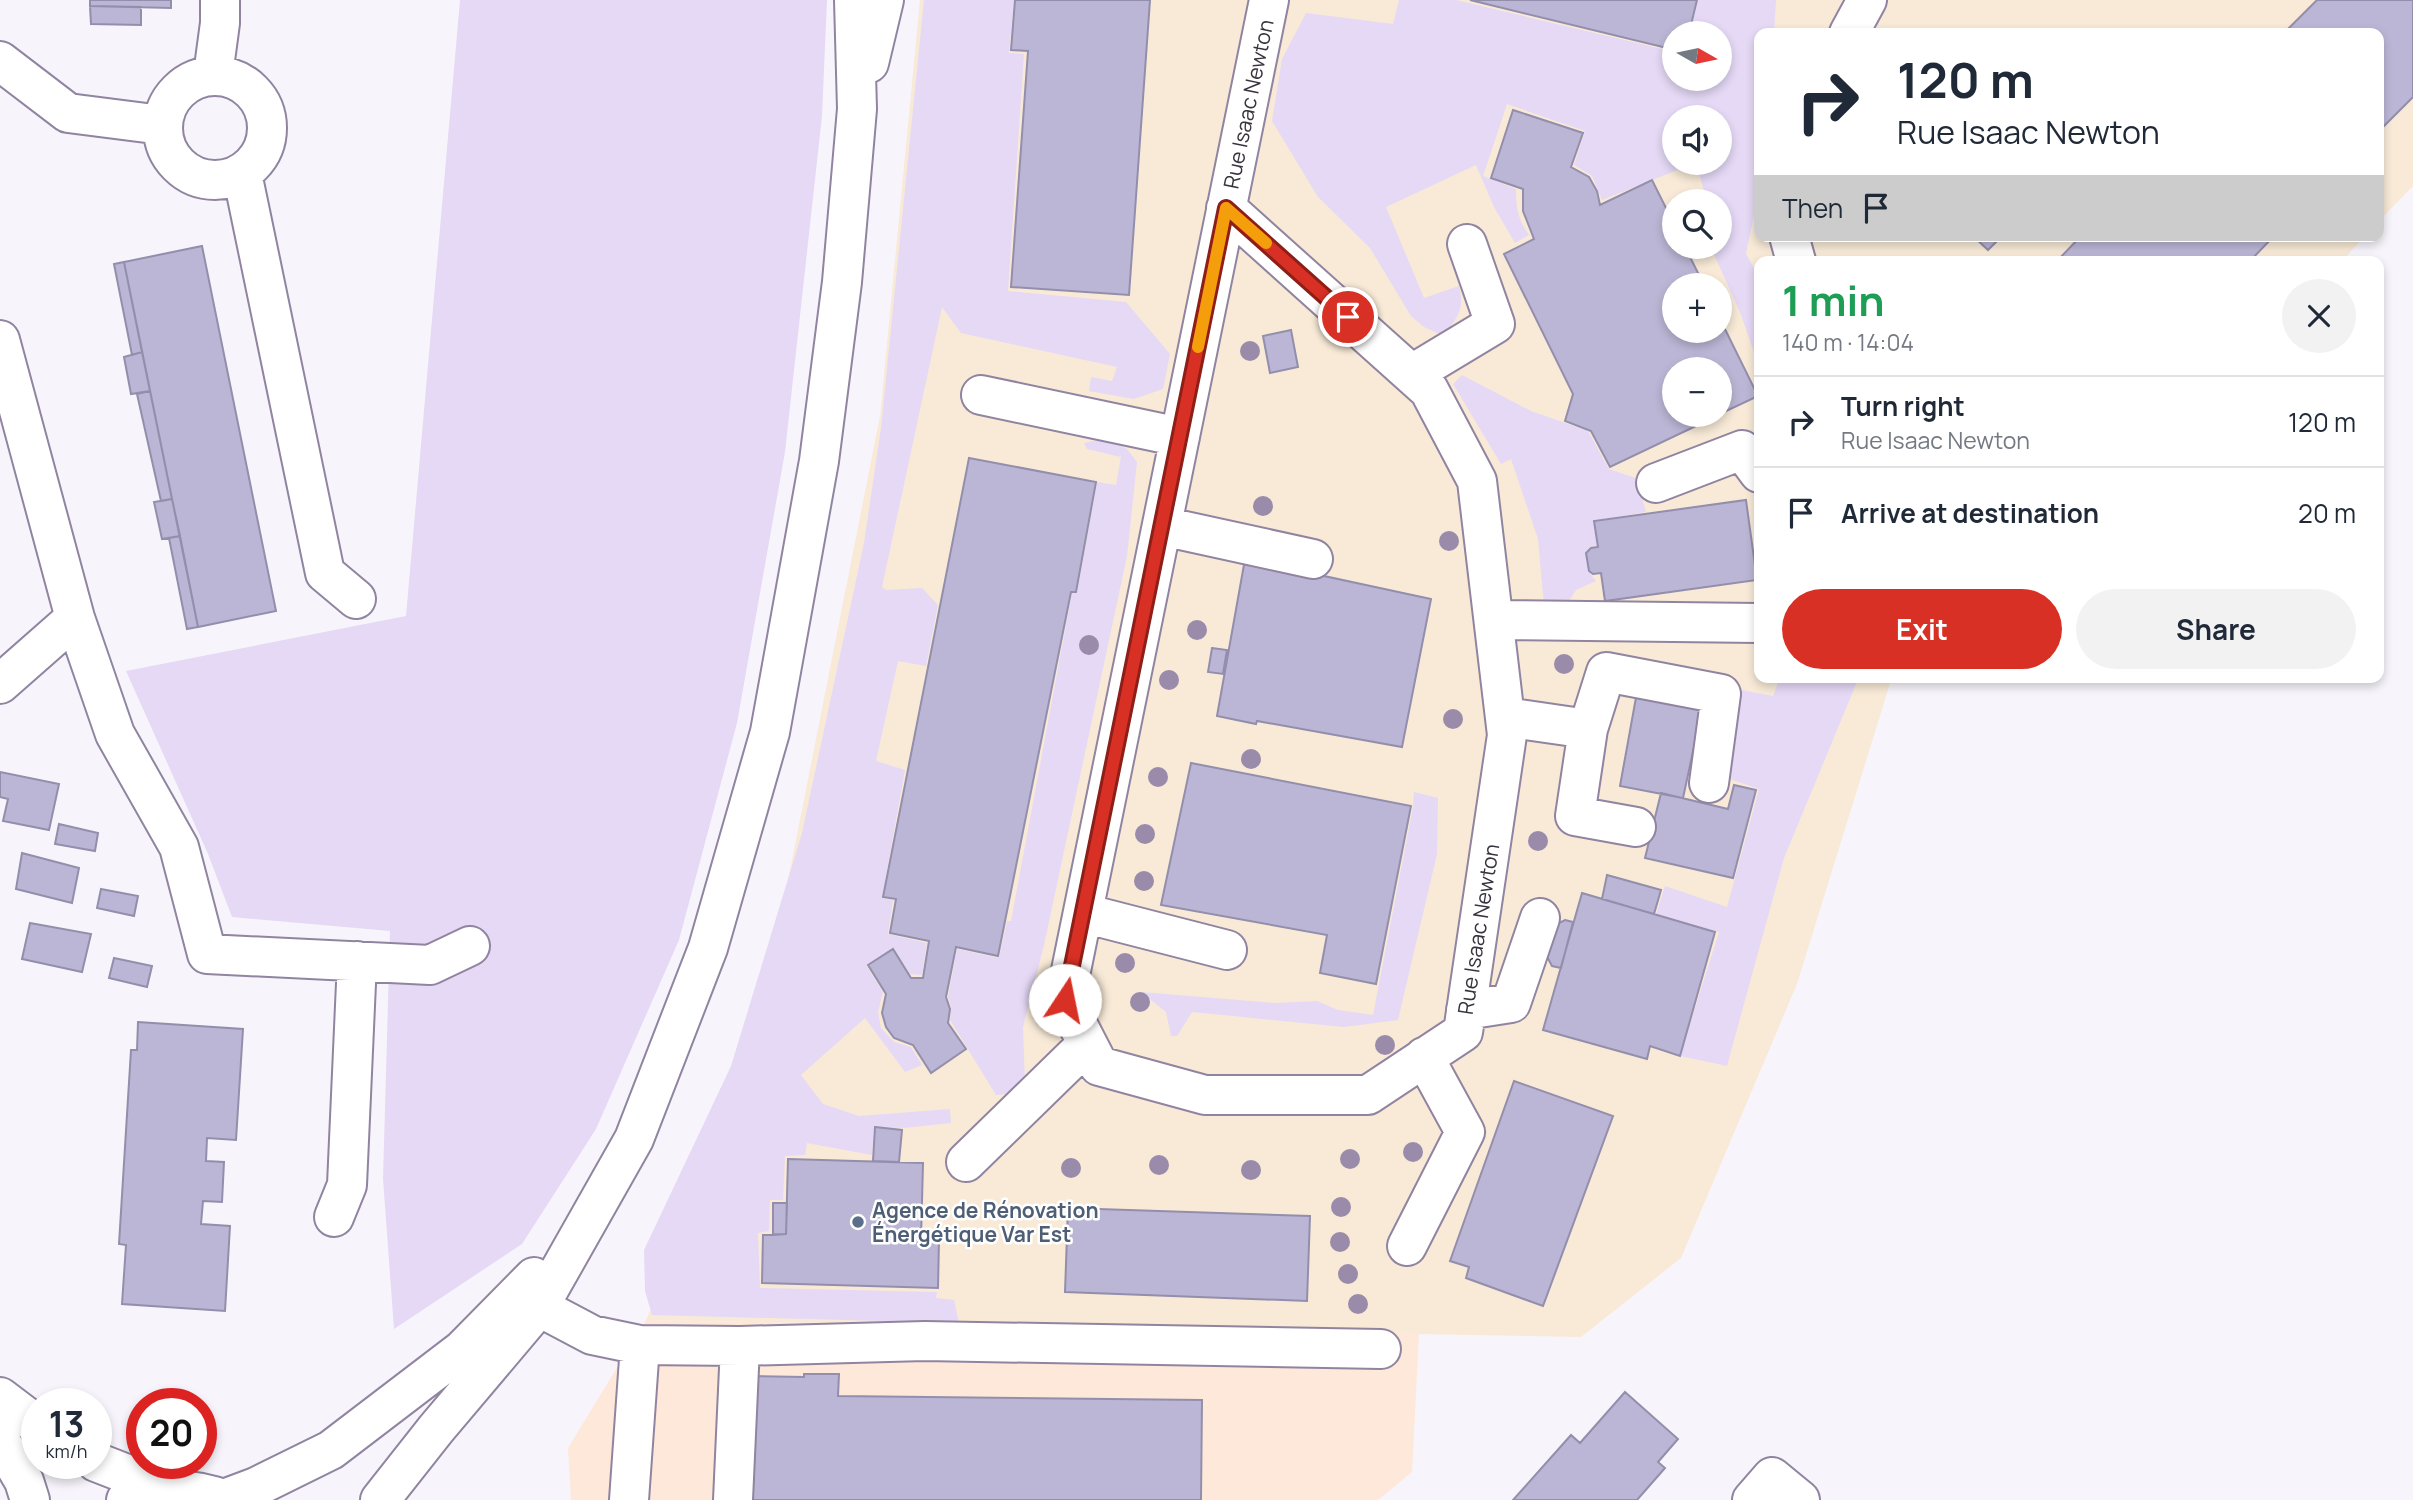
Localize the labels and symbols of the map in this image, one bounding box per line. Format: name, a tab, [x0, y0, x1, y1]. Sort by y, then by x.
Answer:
street label: Rue Isaac Newton	[1216, 17, 1280, 191]
north arrow	[1662, 21, 1732, 91]
pin	[1318, 287, 1378, 347]
street label: Rue Isaac Newton	[1451, 842, 1505, 1016]
position arrow	[1028, 963, 1102, 1037]
place label: Agence de Rénovation Énergétique Var Est	[872, 1196, 1099, 1248]
marker: Agence de Rénovation Énergétique Var Est	[850, 1214, 866, 1230]
speed limit sign: 20	[126, 1388, 217, 1479]

